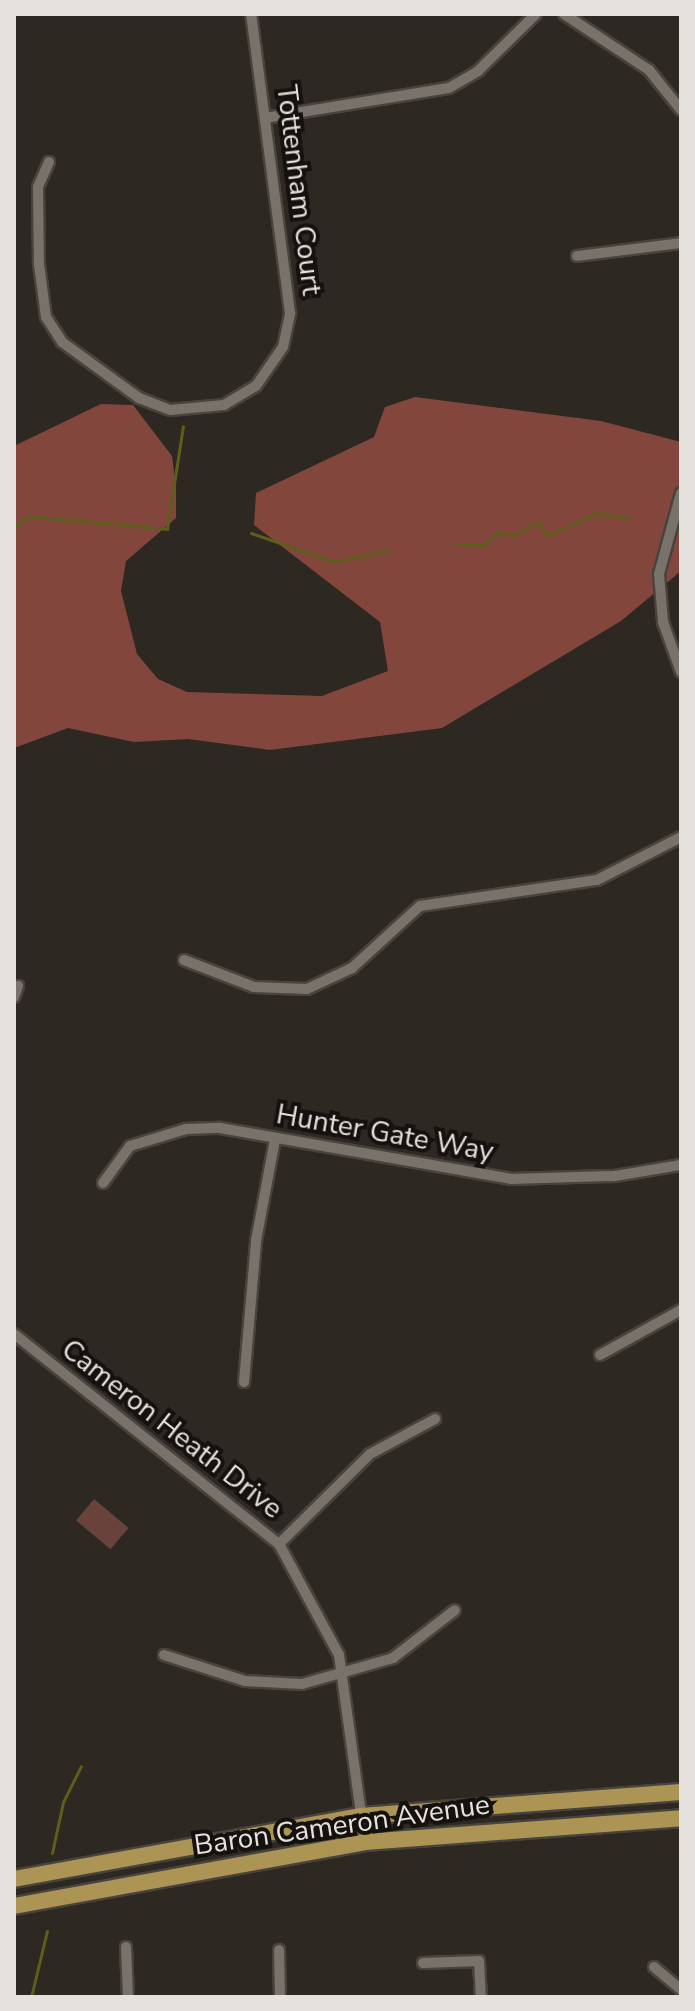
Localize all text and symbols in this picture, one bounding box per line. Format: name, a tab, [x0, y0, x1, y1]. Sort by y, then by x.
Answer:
street label: Tottenham Court	[269, 83, 329, 297]
street label: Hunter Gate Way	[274, 1097, 496, 1169]
street label: Cameron Heath Drive	[55, 1332, 289, 1526]
street label: Baron Cameron Avenue	[192, 1788, 492, 1862]

